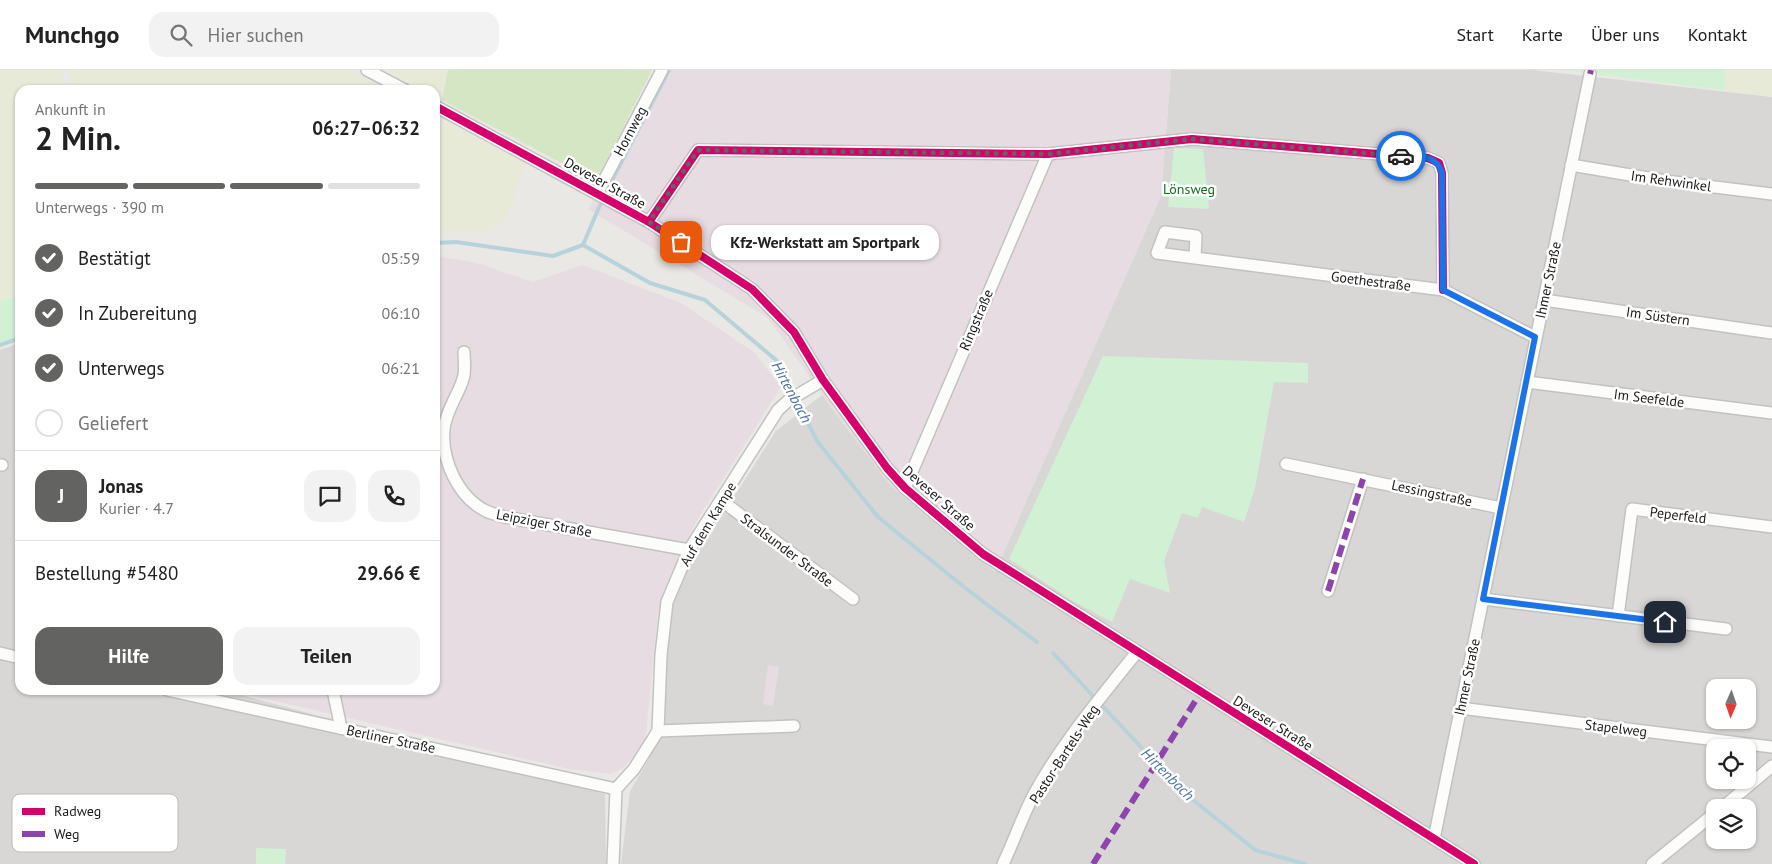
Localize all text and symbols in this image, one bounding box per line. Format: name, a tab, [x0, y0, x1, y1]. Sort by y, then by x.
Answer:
search box	[149, 12, 499, 57]
text: Munchgo	[25, 19, 119, 50]
icon: search	[167, 21, 195, 49]
text: Hier suchen	[207, 23, 304, 47]
text: Start	[1456, 23, 1494, 46]
text: Karte	[1522, 23, 1563, 46]
text: Über uns	[1591, 23, 1660, 46]
text: Kontakt	[1688, 23, 1747, 46]
text: Ankunft in	[35, 99, 106, 119]
street label: Hornweg	[609, 103, 651, 159]
text: 06:27–06:32	[312, 116, 420, 140]
text: 2 Min.	[35, 117, 121, 159]
courier	[1376, 131, 1426, 181]
icon: car	[1387, 142, 1415, 170]
street label: Deveser Straße	[561, 153, 649, 213]
street label: Im Rehwinkel	[1630, 166, 1712, 196]
park label: Lönsweg	[1163, 180, 1215, 198]
text: Unterwegs · 390 m	[35, 197, 164, 217]
pin	[660, 221, 702, 263]
callout: Kfz-Werkstatt am Sportpark	[711, 224, 938, 260]
icon: bag	[667, 228, 695, 256]
text: Kfz-Werkstatt am Sportpark	[730, 232, 920, 252]
street label: Ihmer Straße	[1531, 240, 1565, 320]
icon: check	[35, 244, 63, 272]
text: Bestätigt	[78, 246, 151, 270]
text: 05:59	[382, 248, 420, 268]
street label: Goethestraße	[1330, 267, 1412, 295]
street label: Ringstraße	[955, 287, 997, 353]
icon: check	[35, 299, 63, 327]
text: In Zubereitung	[78, 301, 197, 325]
text: 06:10	[382, 303, 420, 323]
street label: Im Süstern	[1625, 303, 1691, 329]
icon: check	[35, 354, 63, 382]
text: Unterwegs	[78, 356, 165, 380]
text: 06:21	[382, 358, 420, 378]
water label: Hirtenbach	[768, 358, 816, 426]
street label: Im Seefelde	[1613, 385, 1685, 411]
text: Geliefert	[78, 411, 149, 435]
street label: Deveser Straße	[899, 462, 979, 534]
button: chat	[304, 470, 356, 522]
button: phone	[368, 470, 420, 522]
text: Jonas	[99, 474, 143, 498]
street label: Lessingstraße	[1390, 476, 1474, 510]
street label: Auf dem Kampe	[676, 479, 740, 569]
text: J	[58, 484, 64, 508]
text: Kurier · 4.7	[99, 498, 174, 518]
street label: Peperfeld	[1649, 503, 1707, 527]
street label: Leipziger Straße	[495, 505, 593, 541]
street label: Stralsunder Straße	[737, 509, 837, 591]
text: Bestellung #5480	[35, 561, 178, 585]
text: 29.66 €	[357, 561, 420, 585]
pin	[1644, 601, 1686, 643]
icon: home	[1651, 608, 1679, 636]
button: Hilfe	[35, 627, 223, 685]
button: Teilen	[233, 627, 420, 685]
street label: Ihmer Straße	[1450, 637, 1484, 717]
north arrow	[1706, 679, 1756, 729]
map controls	[1706, 679, 1756, 849]
street label: Deveser Straße	[1230, 691, 1316, 755]
street label: Pastor-Bartels-Weg	[1025, 701, 1103, 807]
street label: Stapelweg	[1584, 715, 1648, 741]
street label: Berliner Straße	[345, 721, 437, 757]
button: locate	[1706, 739, 1756, 789]
water label: Hirtenbach	[1138, 744, 1199, 805]
legend	[12, 794, 178, 852]
button: layers	[1706, 799, 1756, 849]
text: Radweg	[54, 802, 101, 820]
text: Weg	[54, 825, 79, 843]

